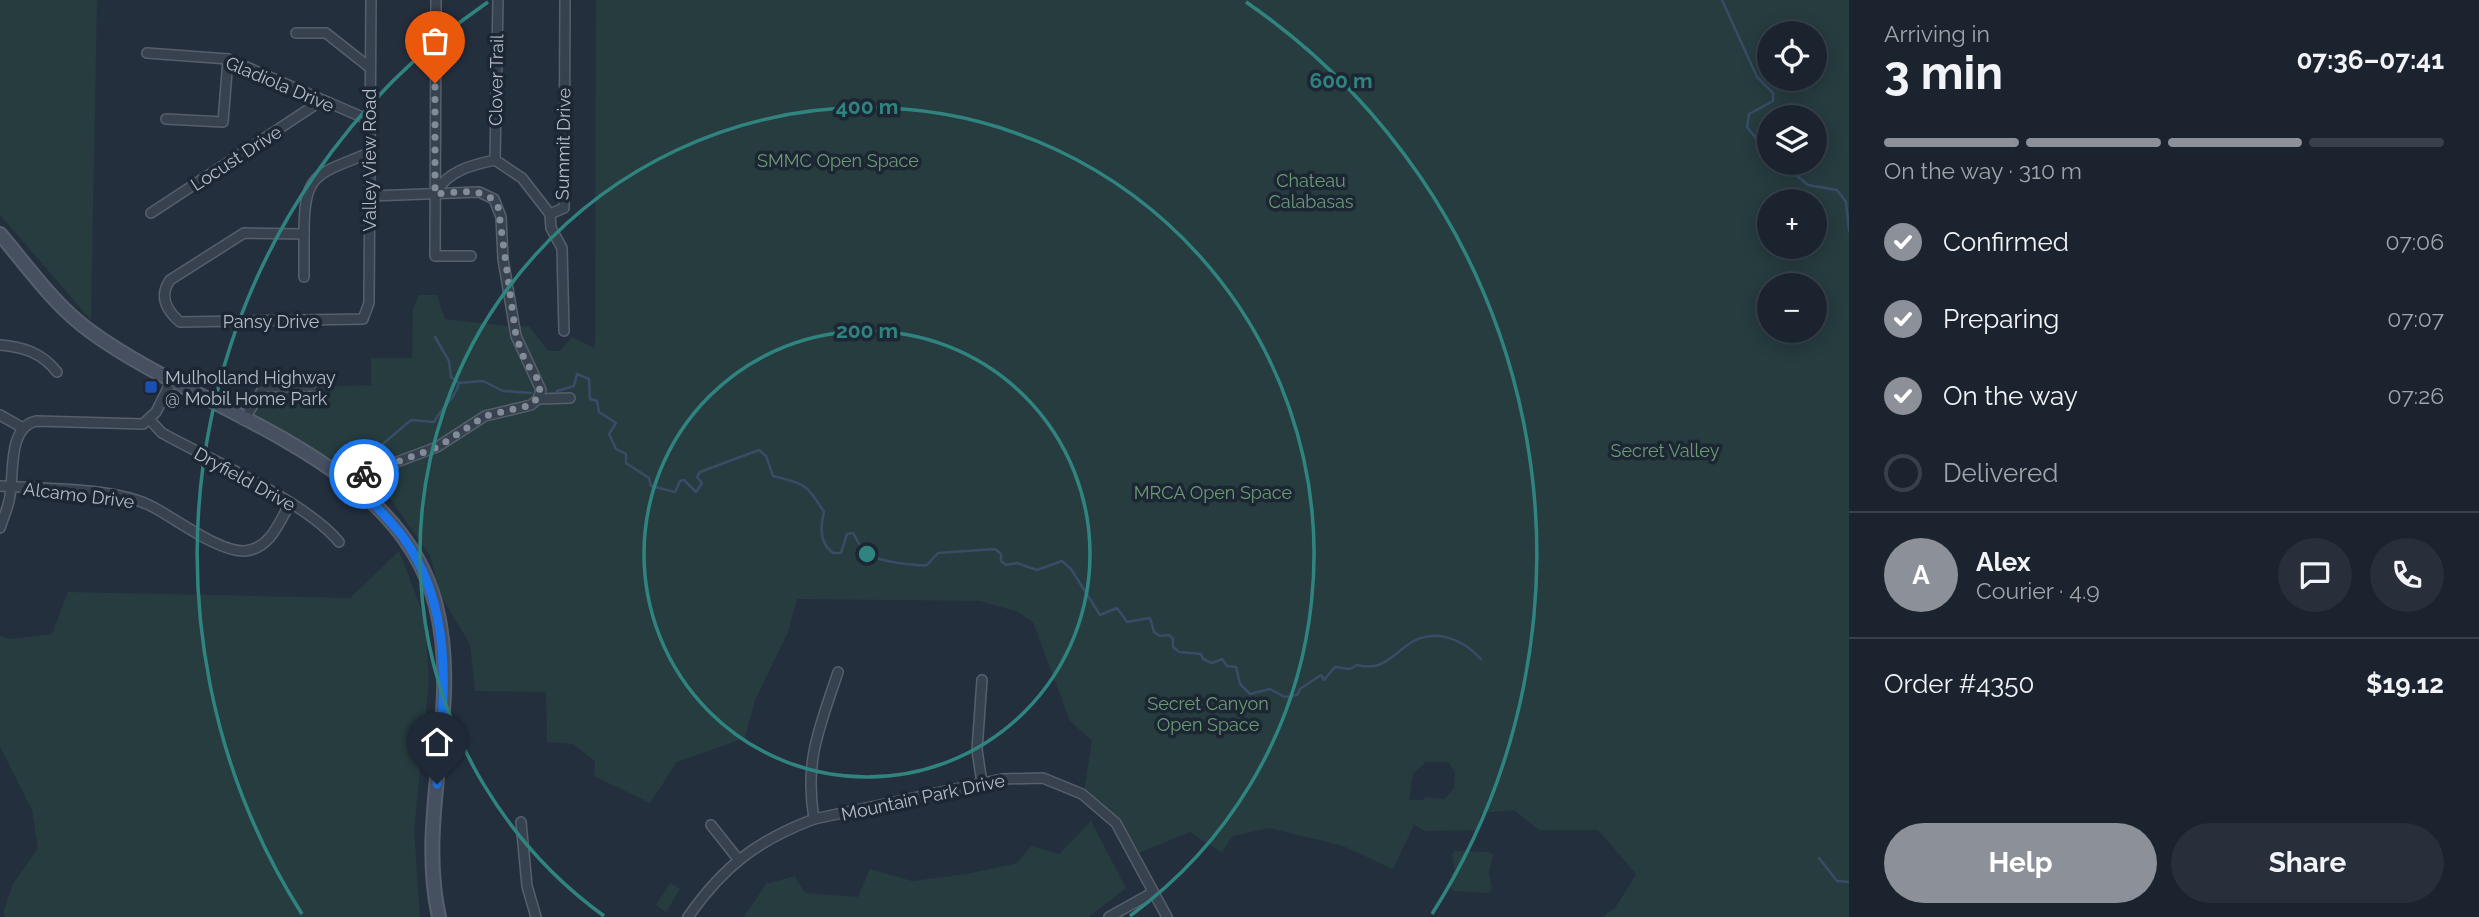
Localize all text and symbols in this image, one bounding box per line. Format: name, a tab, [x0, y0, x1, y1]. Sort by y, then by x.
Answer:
pin	[405, 11, 465, 83]
text: Arriving in	[1884, 20, 1990, 47]
map controls	[1757, 21, 1827, 343]
button: locate	[1757, 21, 1827, 91]
icon: bag	[416, 22, 454, 60]
street label: Clover Trail	[485, 34, 507, 126]
text: 07:36–07:41	[2296, 45, 2444, 75]
text: 3 min	[1884, 46, 2003, 100]
street label: Gladiola Drive	[223, 52, 338, 116]
text: 600 m	[1309, 68, 1373, 93]
street label: Summit Drive	[552, 87, 574, 200]
street label: Valley View Road	[359, 89, 380, 231]
text: 400 m	[836, 94, 898, 119]
button: layers	[1757, 105, 1827, 175]
street label: Locust Drive	[187, 121, 286, 195]
park label: SMMC Open Space	[757, 150, 919, 171]
text: On the way · 310 m	[1884, 157, 2082, 184]
park label: Chateau Calabasas	[1269, 170, 1354, 212]
button: +	[1757, 189, 1827, 259]
icon: check	[1884, 223, 1922, 261]
text: Confirmed	[1943, 227, 2069, 257]
text: 07:06	[2386, 228, 2444, 255]
button: −	[1757, 273, 1827, 343]
icon: check	[1884, 300, 1922, 338]
text: Preparing	[1943, 304, 2059, 334]
text: 07:07	[2387, 305, 2444, 332]
street label: Pansy Drive	[223, 311, 320, 332]
text: 200 m	[836, 318, 898, 343]
place label: Mulholland Highway @ Mobil Home Park	[165, 367, 336, 409]
icon: check	[1884, 377, 1922, 415]
marker: Mulholland Highway @ Mobil Home Park	[143, 379, 159, 395]
text: On the way	[1943, 381, 2078, 411]
text: 07:26	[2388, 382, 2444, 409]
courier	[329, 439, 399, 509]
park label: Secret Valley	[1611, 440, 1720, 461]
street label: Dryfield Drive	[191, 443, 300, 516]
icon: bike	[345, 455, 383, 493]
text: Delivered	[1943, 458, 2058, 488]
street label: Alcamo Drive	[22, 478, 136, 512]
park label: MRCA Open Space	[1134, 482, 1293, 503]
button: chat	[2278, 538, 2352, 612]
button: phone	[2370, 538, 2444, 612]
centre of rings	[855, 542, 879, 566]
text: Alex	[1976, 547, 2031, 577]
text: A	[1912, 560, 1930, 590]
text: Courier · 4.9	[1976, 577, 2100, 604]
text: Order #4350	[1884, 669, 2034, 699]
text: $19.12	[2366, 669, 2444, 699]
park label: Secret Canyon Open Space	[1147, 693, 1269, 735]
pin	[407, 712, 467, 784]
icon: home	[418, 723, 456, 761]
street label: Mountain Park Drive	[839, 769, 1007, 825]
button: Help	[1884, 823, 2157, 903]
button: Share	[2171, 823, 2444, 903]

